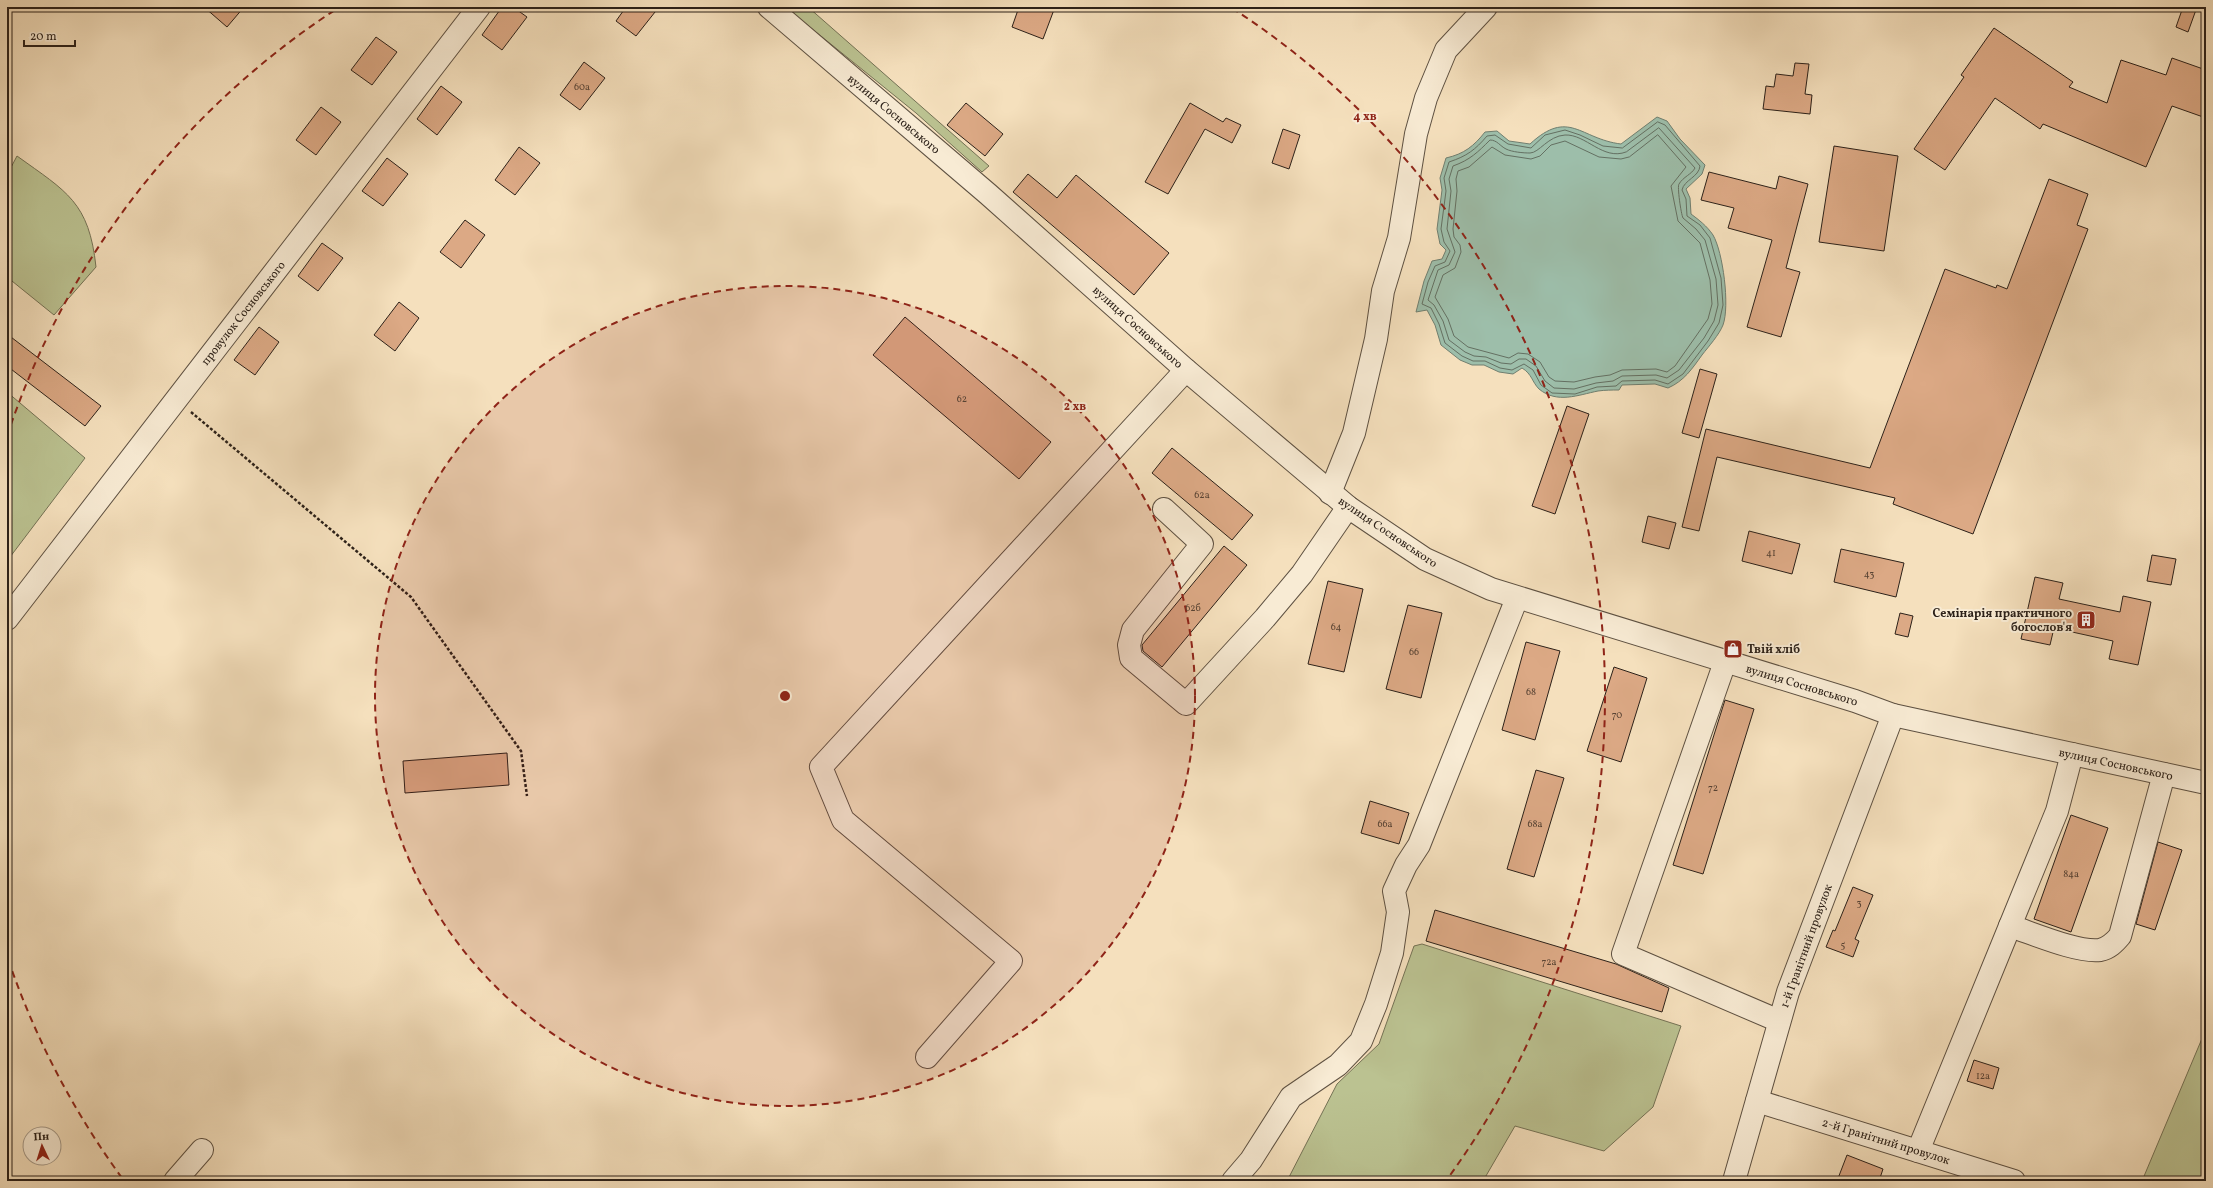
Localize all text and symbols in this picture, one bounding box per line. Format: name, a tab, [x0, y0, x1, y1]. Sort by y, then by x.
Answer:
scale bar	[24, 22, 75, 48]
text: 20 m	[30, 29, 57, 45]
street label: вулиця Сосновського	[844, 71, 943, 158]
house number: 60а	[574, 80, 590, 94]
text: 4 хв	[1353, 109, 1377, 125]
street label: провулок Сосновського	[198, 258, 290, 369]
street label: вулиця Сосновського	[1089, 283, 1186, 373]
house number: 62	[957, 392, 967, 406]
text: 2 хв	[1064, 399, 1086, 415]
house number: 62а	[1194, 488, 1210, 502]
street label: вулиця Сосновського	[1335, 494, 1440, 572]
house number: 41	[1766, 546, 1776, 560]
house number: 43	[1864, 567, 1874, 581]
house number: 62б	[1185, 601, 1201, 615]
place label: Семінарія практичного богослов'я	[1933, 606, 2072, 636]
building icon: Семінарія практичного богослов'я	[2075, 609, 2097, 631]
house number: 64	[1331, 620, 1341, 634]
shop icon: Твій хліб	[1722, 638, 1744, 660]
place label: Твій хліб	[1747, 642, 1800, 658]
house number: 66	[1409, 645, 1419, 659]
street label: вулиця Сосновського	[1744, 661, 1860, 711]
house number: 68	[1526, 685, 1536, 699]
centre of rings	[778, 689, 792, 703]
house number: 70	[1612, 708, 1622, 722]
street label: вулиця Сосновського	[2057, 745, 2174, 785]
house number: 72	[1708, 781, 1718, 795]
house number: 66а	[1377, 817, 1393, 831]
house number: 68а	[1527, 817, 1543, 831]
house number: 84а	[2063, 867, 2079, 881]
street label: 1-й Гранітний провулок	[1777, 882, 1837, 1011]
house number: 3	[1856, 896, 1862, 910]
house number: 5	[1841, 938, 1846, 952]
house number: 72а	[1542, 955, 1557, 969]
house number: 12а	[1976, 1069, 1990, 1083]
street label: 2-й Гранітний провулок	[1820, 1115, 1952, 1169]
north arrow	[22, 1126, 62, 1166]
text: Пн	[33, 1129, 50, 1146]

